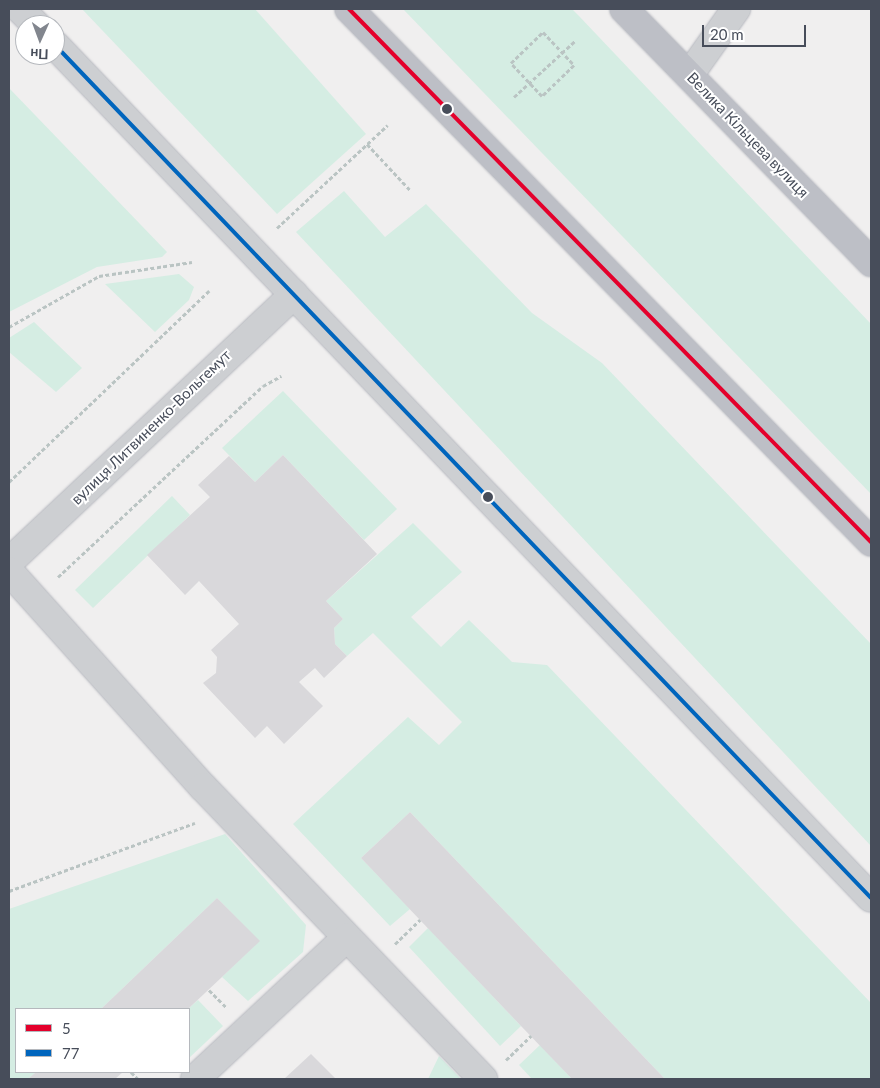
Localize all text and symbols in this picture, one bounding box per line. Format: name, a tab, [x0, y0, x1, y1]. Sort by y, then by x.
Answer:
north arrow	[15, 15, 65, 65]
scale bar	[705, 15, 809, 47]
text: 20 m	[710, 25, 744, 43]
text: Пн	[30, 46, 49, 63]
street label: Велика Кільцева вулиця	[683, 69, 813, 201]
unlabelled marker	[442, 104, 452, 114]
street label: вулиця Литвиненко-Вольгемут	[67, 346, 235, 508]
unlabelled marker	[483, 492, 493, 502]
legend	[15, 1008, 190, 1073]
text: 5	[62, 1019, 71, 1037]
text: 77	[62, 1044, 79, 1062]

